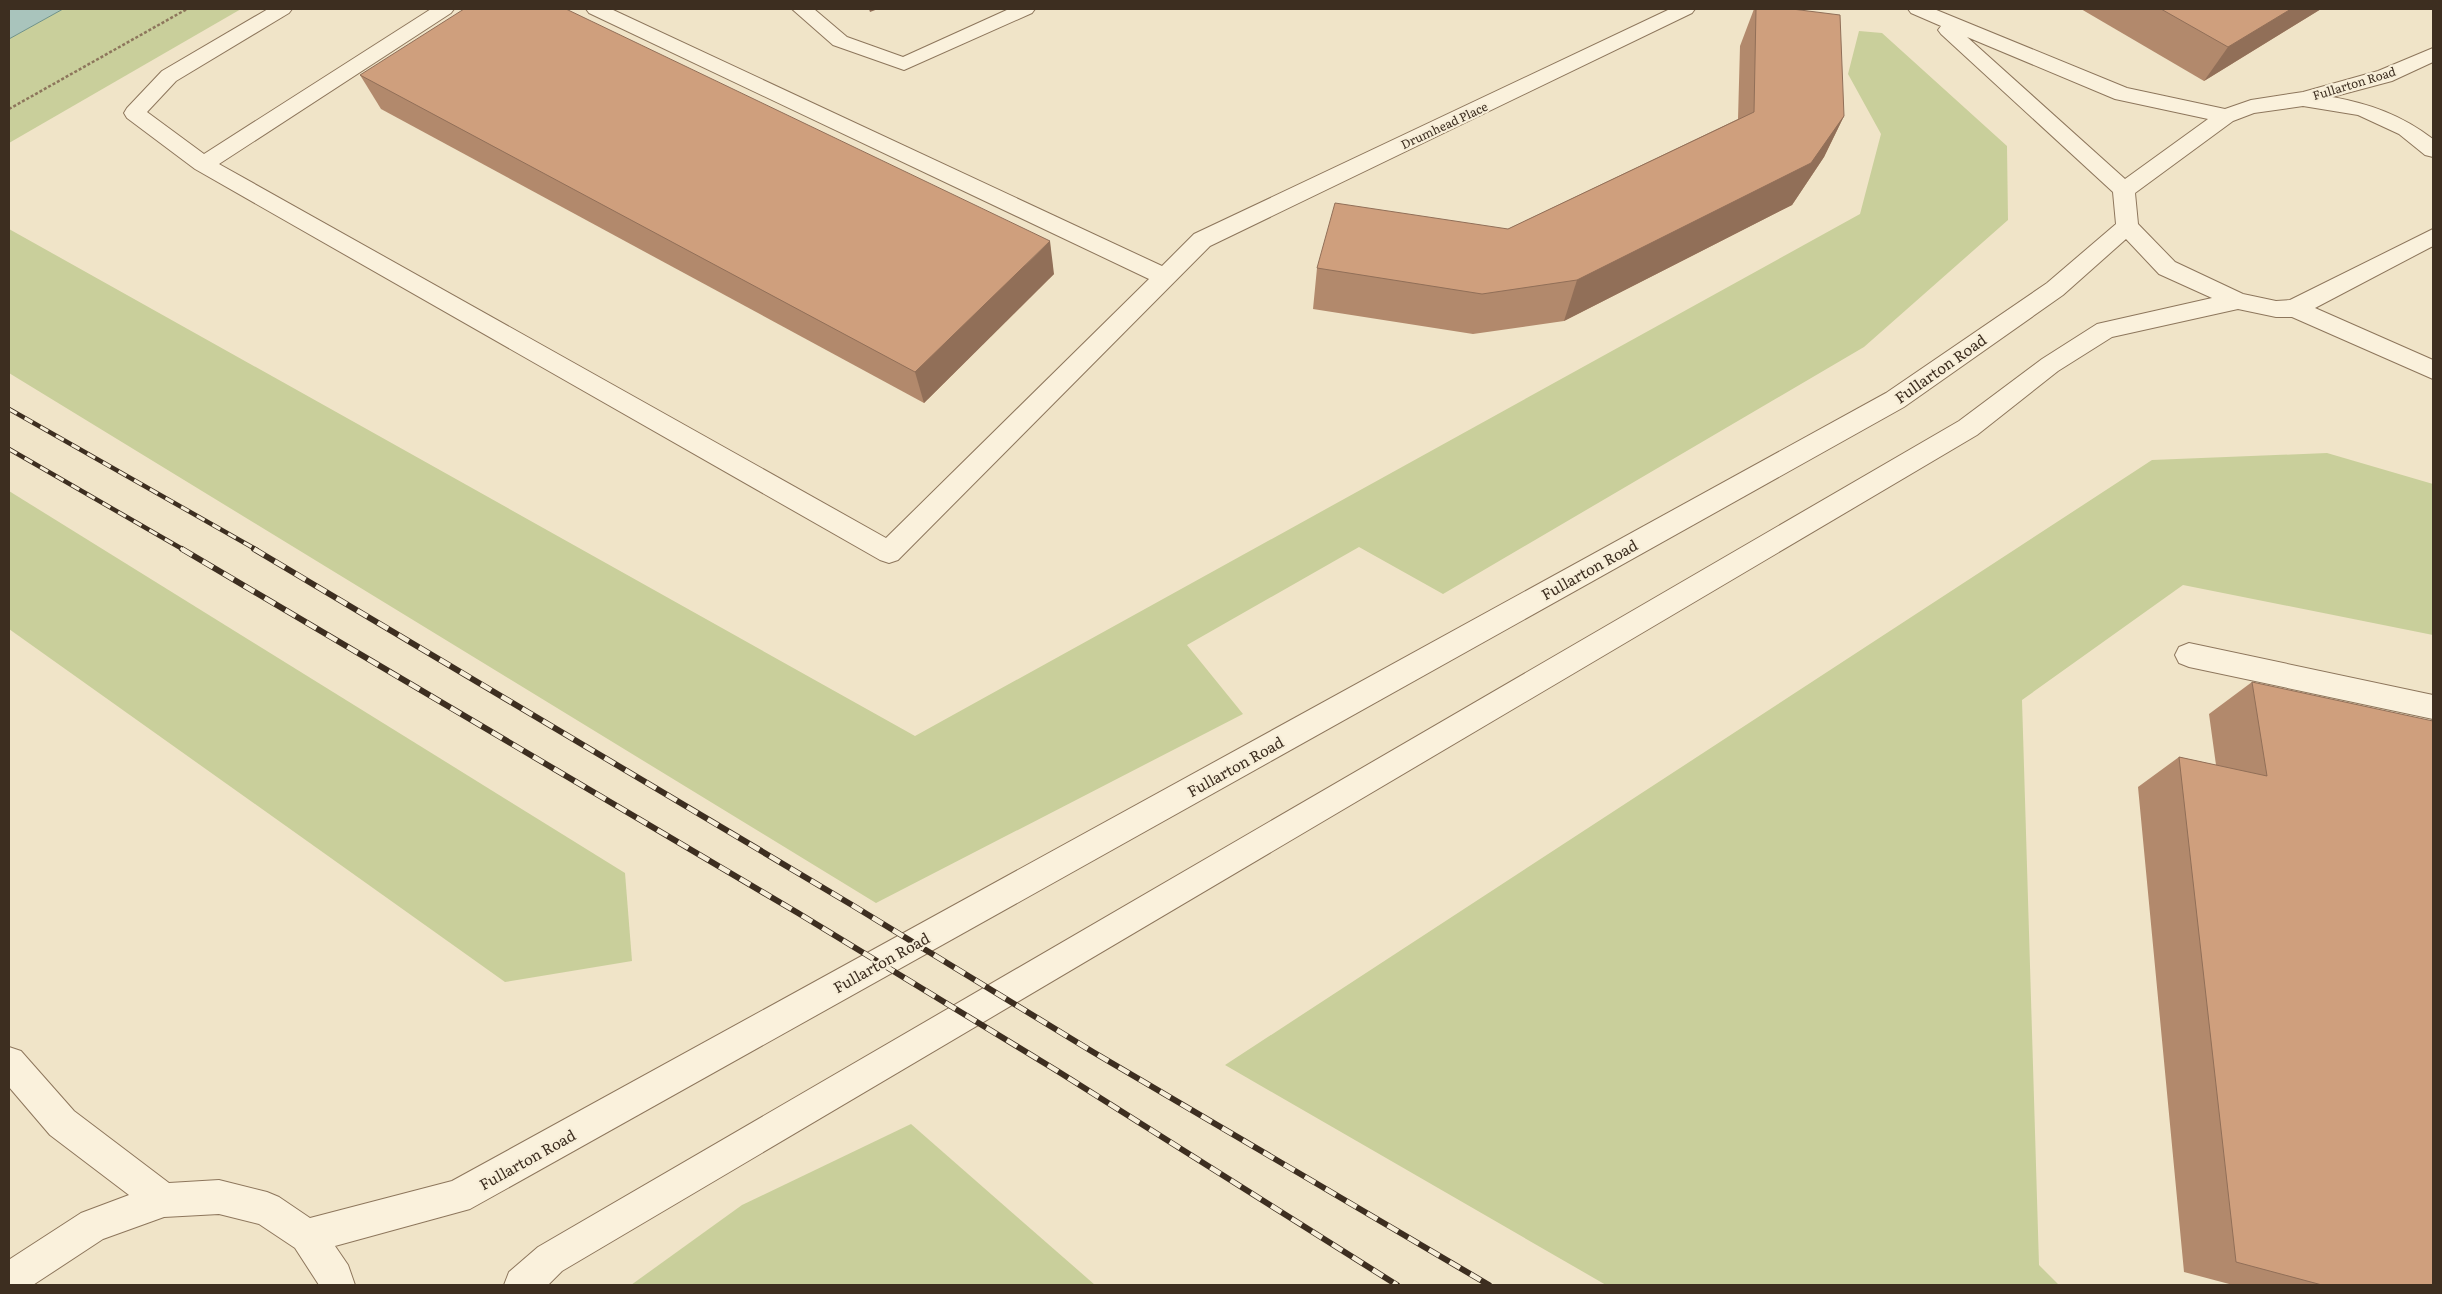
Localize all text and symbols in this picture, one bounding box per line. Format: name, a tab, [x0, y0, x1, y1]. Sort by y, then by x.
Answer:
street label: Fullarton Road	[2310, 62, 2398, 104]
street label: Drumhead Place	[1398, 97, 1490, 153]
street label: Fullarton Road	[1889, 328, 1991, 408]
street label: Fullarton Road	[1536, 533, 1642, 605]
street label: Fullarton Road	[1182, 730, 1288, 802]
street label: Fullarton Road	[828, 926, 934, 998]
street label: Fullarton Road	[474, 1123, 580, 1195]

